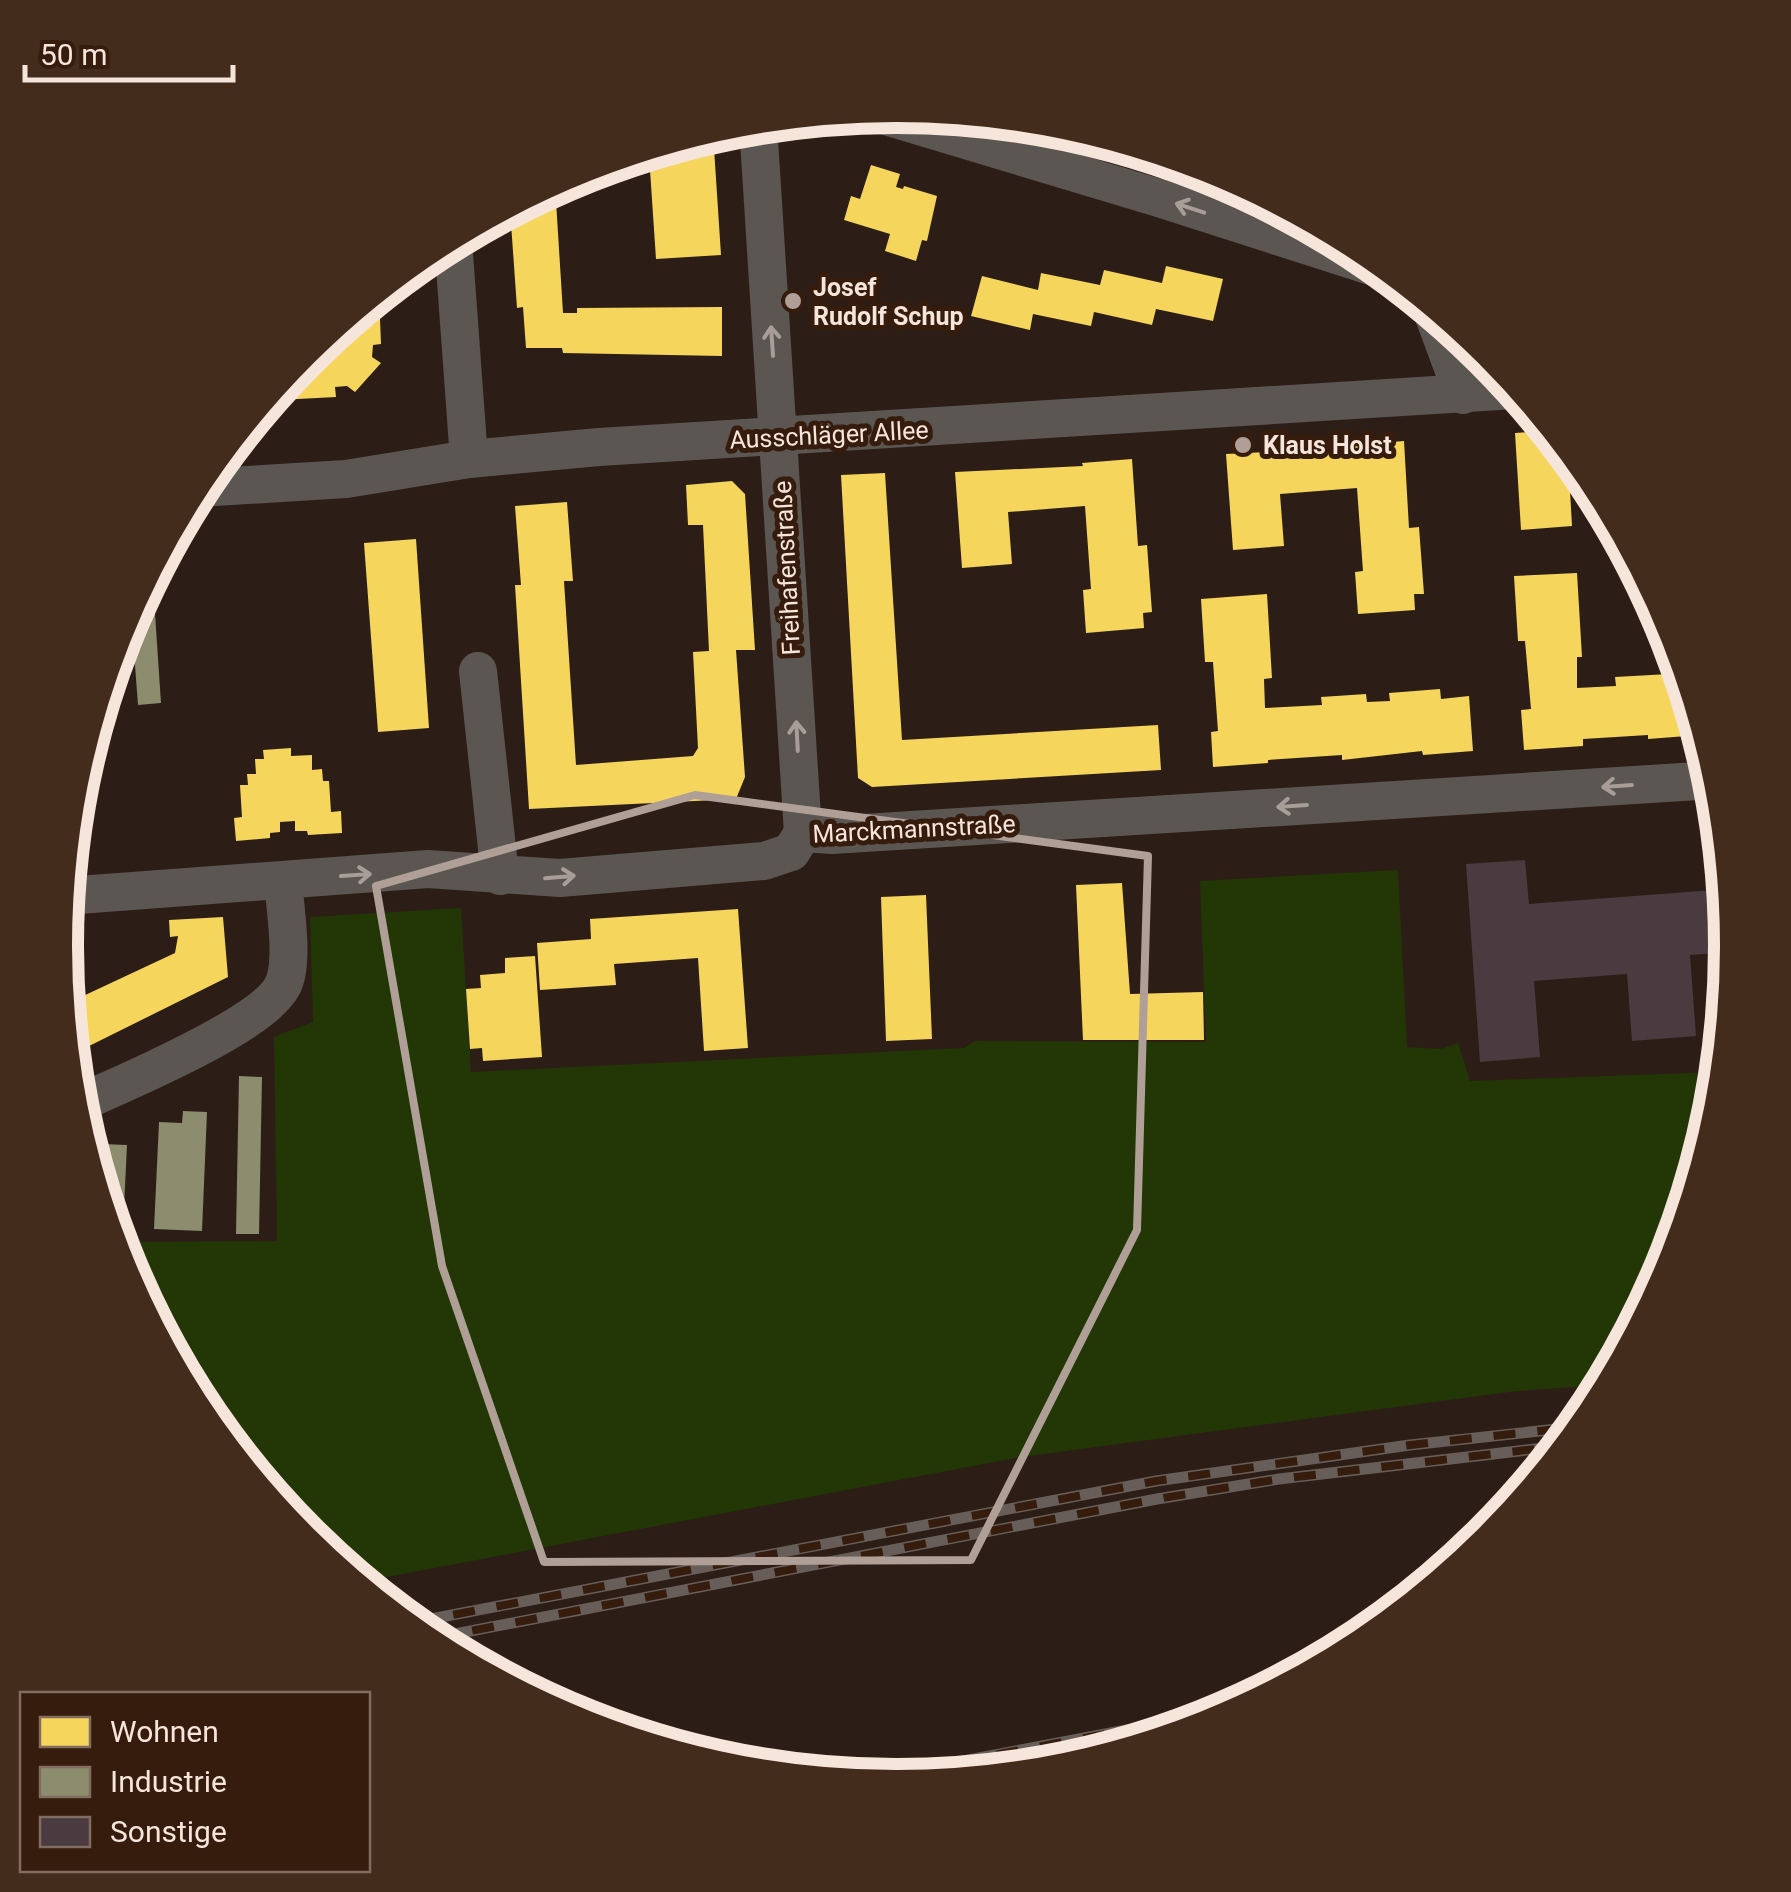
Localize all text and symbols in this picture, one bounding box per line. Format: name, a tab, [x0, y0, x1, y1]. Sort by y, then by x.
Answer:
scale bar	[25, 20, 232, 82]
text: 50 m	[40, 37, 107, 72]
one-way arrow	[1175, 197, 1206, 215]
place label: Josef Rudolf Schup	[813, 273, 963, 331]
marker: Josef Rudolf Schup	[782, 290, 804, 312]
one-way arrow	[763, 325, 782, 357]
street label: Ausschläger Allee	[729, 415, 929, 455]
place label: Klaus Holst	[1263, 431, 1392, 460]
marker: Klaus Holst	[1232, 434, 1254, 456]
street label: Freihafenstraße	[768, 480, 806, 656]
one-way arrow	[787, 720, 806, 752]
one-way arrow	[1601, 777, 1633, 796]
one-way arrow	[1277, 797, 1309, 816]
street label: Marckmannstraße	[812, 809, 1016, 849]
one-way arrow	[339, 865, 371, 884]
one-way arrow	[543, 868, 575, 887]
legend	[20, 1692, 370, 1872]
text: Wohnen	[110, 1714, 219, 1749]
text: Industrie	[110, 1764, 227, 1799]
text: Sonstige	[110, 1814, 227, 1849]

